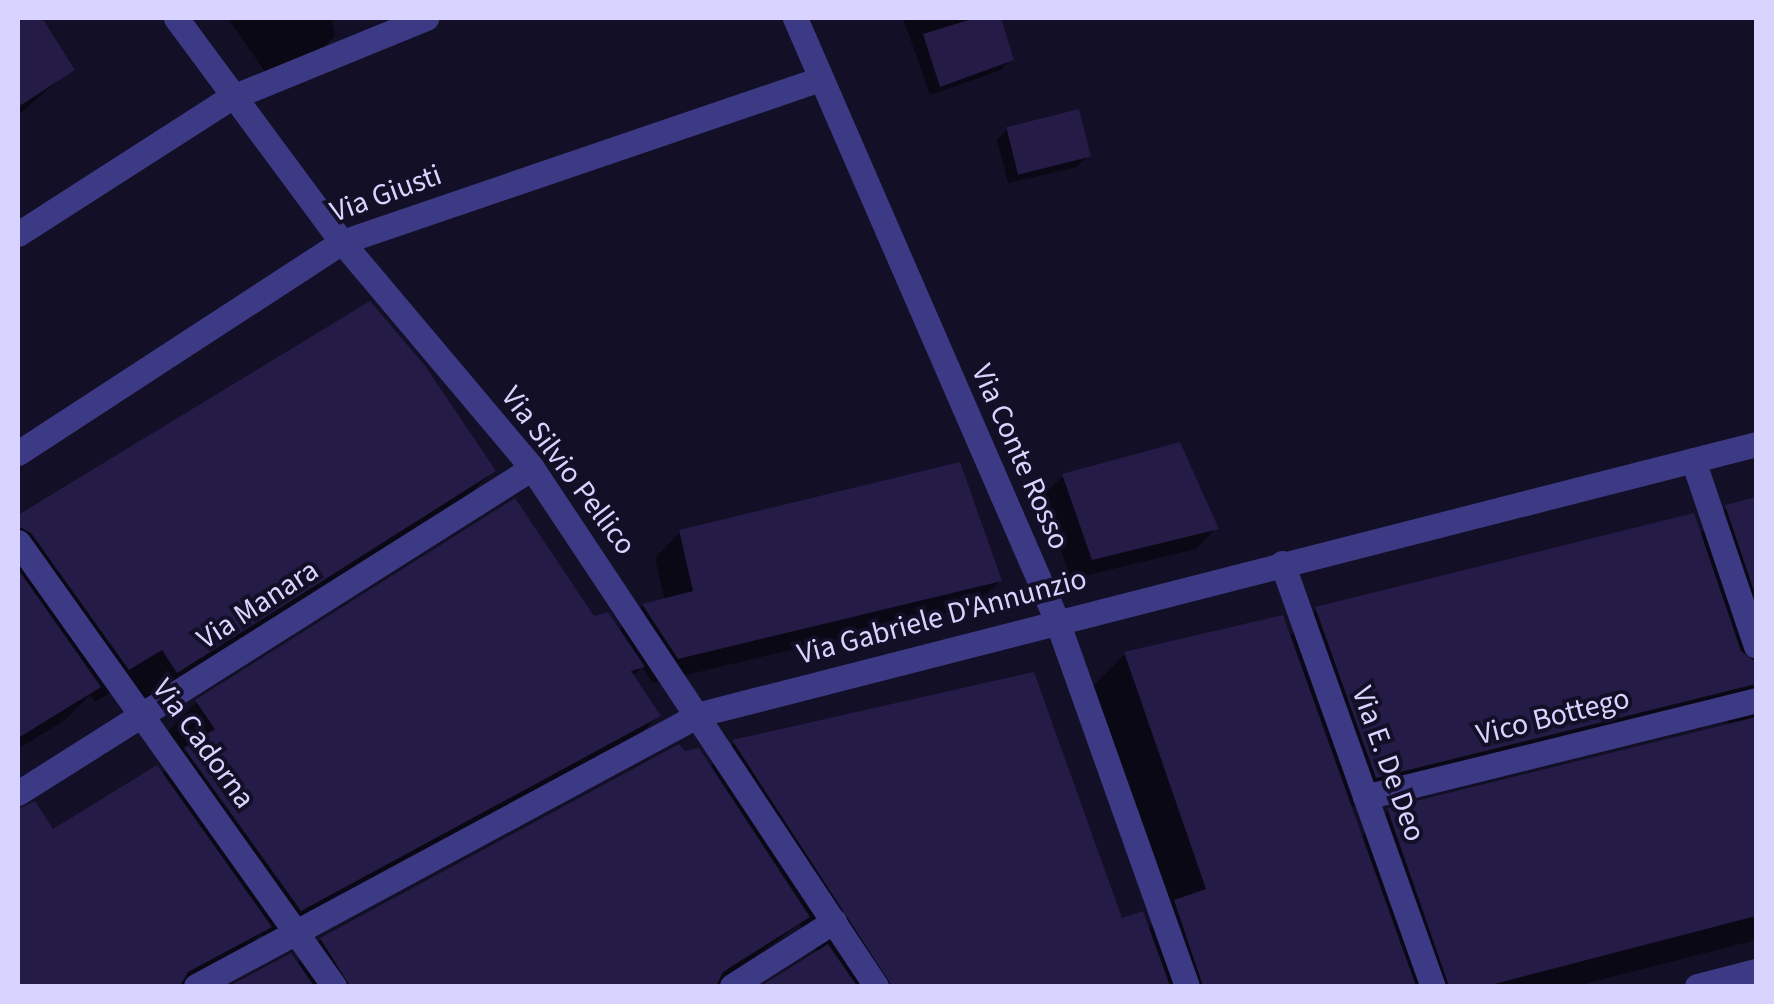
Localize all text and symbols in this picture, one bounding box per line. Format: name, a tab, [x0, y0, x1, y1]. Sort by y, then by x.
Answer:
street label: Via Giusti	[326, 157, 446, 231]
street label: Via Conte Rosso	[963, 359, 1077, 555]
street label: Via Silvio Pellico	[493, 380, 643, 562]
street label: Via Manara	[191, 553, 325, 657]
street label: Via Gabriele D'Annunzio	[793, 561, 1091, 673]
street label: Via Cadorna	[144, 672, 262, 816]
street label: Vico Bottego	[1473, 681, 1633, 753]
street label: Via E. De Deo	[1343, 682, 1433, 846]

